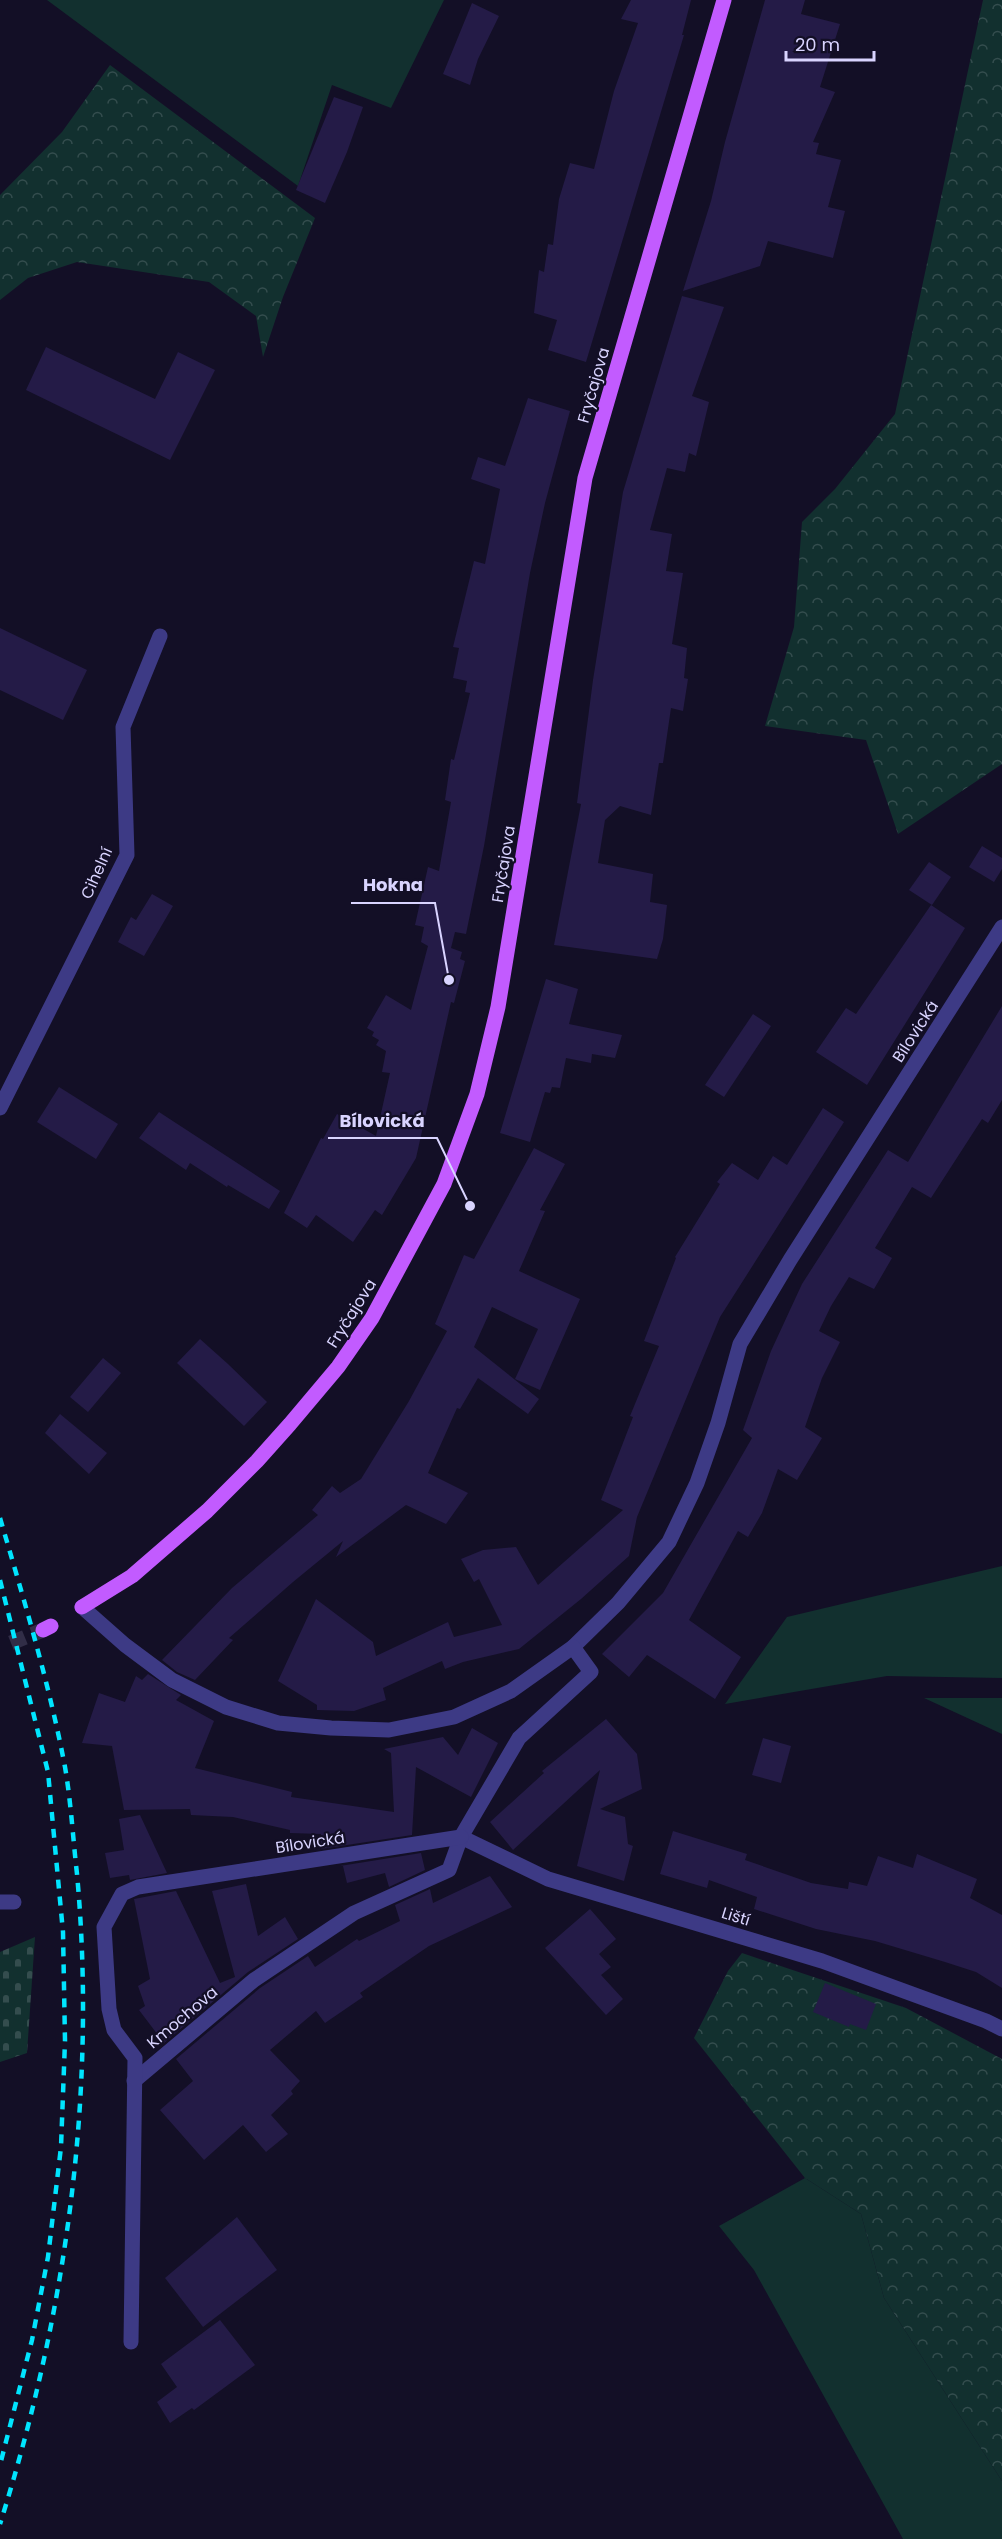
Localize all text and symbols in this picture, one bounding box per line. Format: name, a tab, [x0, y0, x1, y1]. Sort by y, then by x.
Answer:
scale bar	[786, 24, 874, 62]
text: 20 m	[795, 32, 840, 57]
street label: Fryčajova	[572, 345, 615, 426]
street label: Fryčajova	[486, 824, 521, 904]
street label: Cihelní	[75, 844, 118, 903]
callout: Hokna	[351, 867, 435, 903]
text: Hokna	[363, 872, 423, 897]
street label: Bílovická	[887, 996, 944, 1067]
callout: Bílovická	[328, 1102, 437, 1138]
text: Bílovická	[339, 1108, 425, 1133]
street label: Fryčajova	[321, 1274, 382, 1352]
street label: Bílovická	[274, 1826, 346, 1859]
street label: Liští	[719, 1901, 753, 1932]
street label: Kmochova	[142, 1981, 223, 2054]

